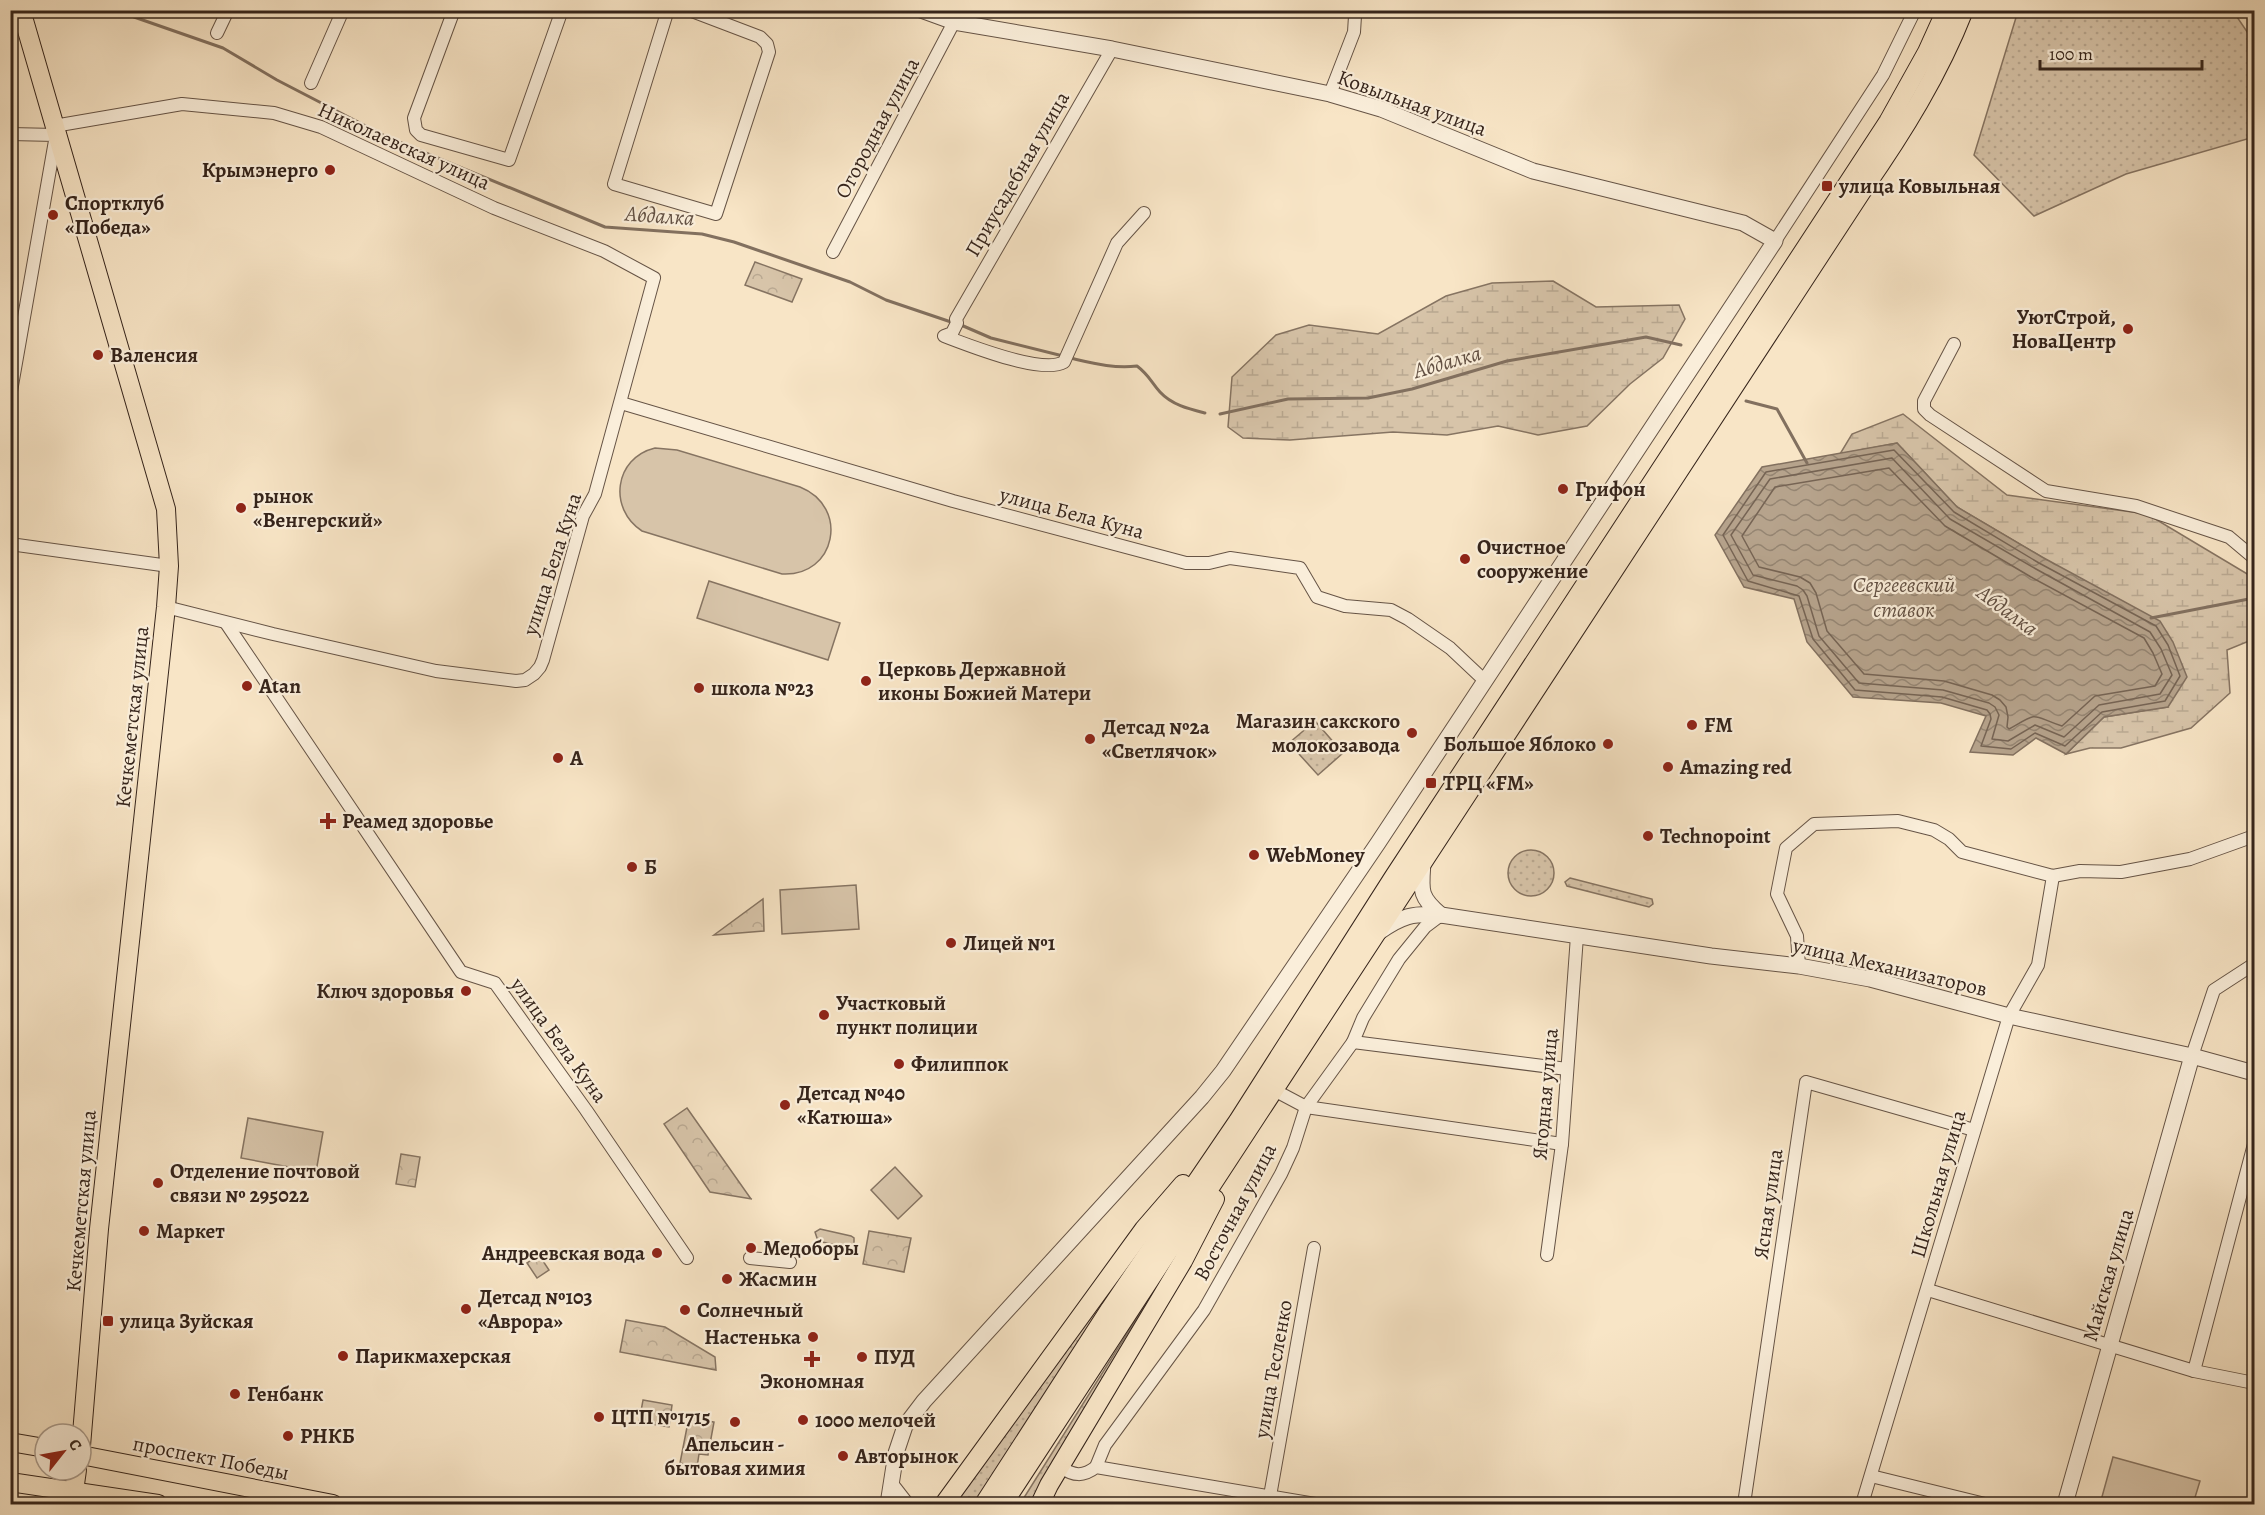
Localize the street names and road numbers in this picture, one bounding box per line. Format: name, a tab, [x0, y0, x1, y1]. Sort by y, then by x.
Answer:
street label: Огородная улица	[828, 52, 926, 203]
street label: Ковыльная улица	[1334, 63, 1491, 143]
street label: Приусадебная улица	[958, 86, 1076, 262]
street label: Николаевская улица	[313, 95, 495, 197]
street label: улица Бела Куна	[996, 480, 1148, 546]
street label: улица Бела Куна	[515, 489, 588, 640]
street label: Кечкеметская улица	[109, 624, 155, 809]
street label: улица Механизаторов	[1789, 931, 1990, 1003]
street label: улица Бела Куна	[503, 971, 614, 1108]
street label: Ягодная улица	[1525, 1027, 1565, 1161]
street label: Школьная улица	[1903, 1106, 1973, 1261]
street label: Кечкеметская улица	[59, 1109, 103, 1293]
street label: Восточная улица	[1187, 1138, 1283, 1286]
street label: Ясная улица	[1746, 1147, 1790, 1261]
street label: Майская улица	[2076, 1205, 2140, 1345]
street label: улица Тесленко	[1247, 1298, 1299, 1441]
street label: проспект Победы	[130, 1429, 292, 1487]

